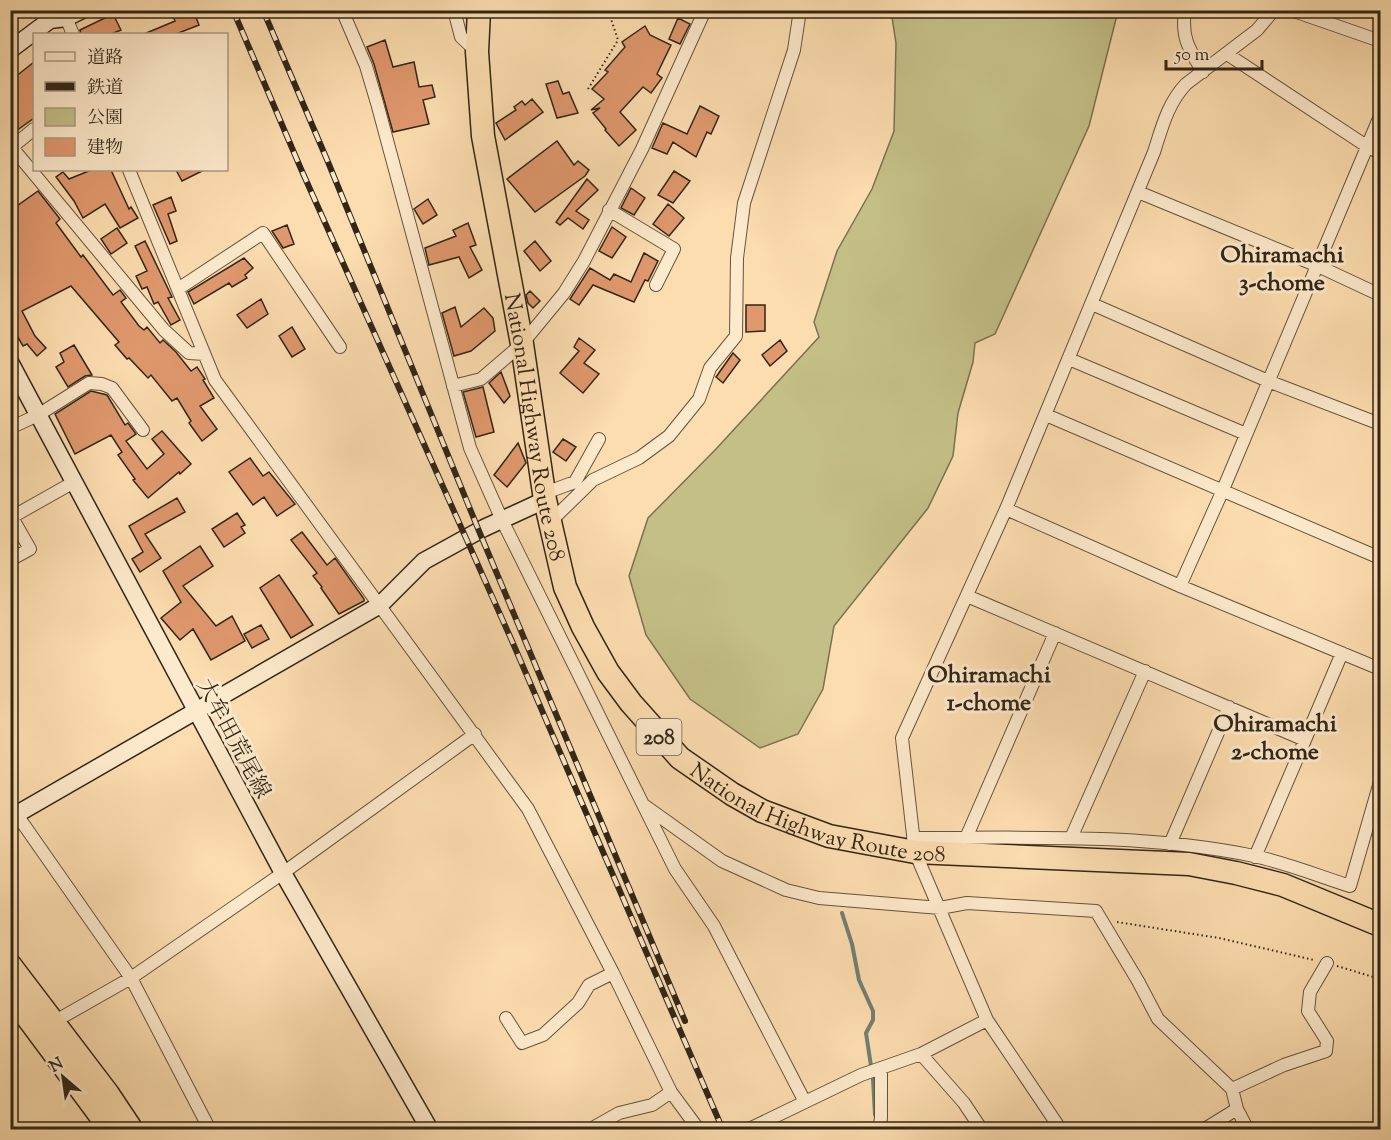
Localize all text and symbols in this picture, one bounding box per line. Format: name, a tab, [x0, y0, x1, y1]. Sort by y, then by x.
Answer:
legend	[33, 33, 228, 171]
scale bar	[1166, 33, 1262, 71]
text: 50 m	[1174, 43, 1210, 69]
text: 道路	[87, 46, 123, 72]
text: 鉄道	[87, 76, 123, 102]
text: 公園	[87, 106, 123, 132]
text: 建物	[87, 136, 123, 162]
district label: Ohiramachi 3-chome	[1220, 239, 1344, 301]
street label: National Highway Route 208	[494, 291, 572, 565]
district label: Ohiramachi 1-chome	[927, 659, 1051, 721]
street label: 大牟田荒尾線	[187, 674, 277, 805]
district label: Ohiramachi 2-chome	[1213, 708, 1337, 770]
road number: 208	[636, 719, 682, 755]
street label: National Highway Route 208	[682, 756, 946, 872]
north arrow	[33, 1047, 93, 1107]
text: N	[46, 1053, 68, 1079]

